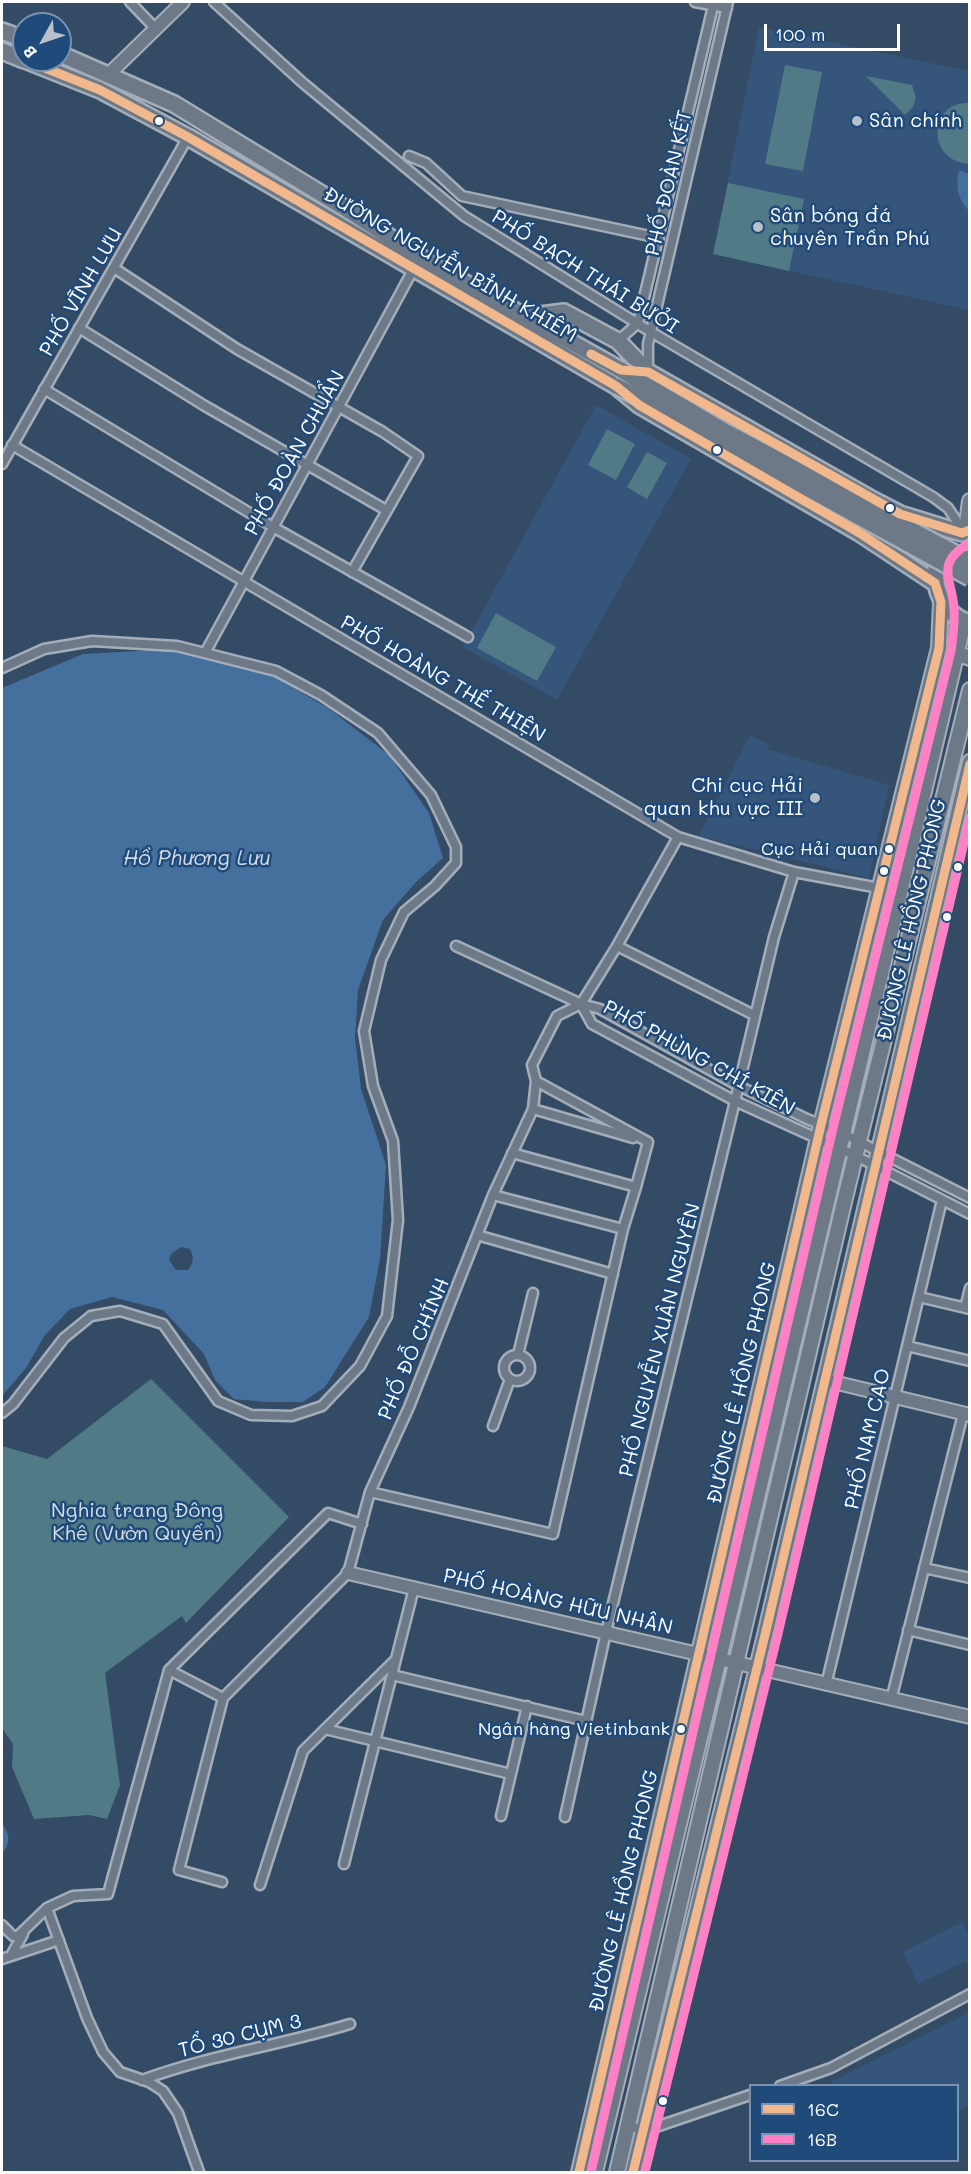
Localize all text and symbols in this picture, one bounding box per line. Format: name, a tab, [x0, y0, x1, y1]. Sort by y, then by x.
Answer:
north arrow	[12, 12, 72, 72]
scale bar	[767, 12, 904, 50]
text: 100 m	[775, 22, 825, 46]
text: B	[18, 42, 41, 63]
street label: PHỐ ĐOÀN KẾT	[641, 108, 697, 258]
place label: Sân chính	[869, 109, 962, 133]
marker: Sân chính	[850, 114, 864, 128]
unlabelled marker	[153, 115, 165, 127]
street label: ĐƯỜNG NGUYỄN BỈNH KHIÊM	[319, 182, 581, 348]
place label: Sân bóng đá chuyên Trần Phú	[770, 204, 930, 251]
street label: PHỐ BẠCH THÁI BƯỞI	[487, 205, 683, 339]
marker: Sân bóng đá chuyên Trần Phú	[751, 220, 765, 234]
street label: PHỐ VĨNH LƯU	[35, 224, 127, 360]
street label: PHỐ ĐOÀN CHUẨN	[240, 367, 350, 539]
unlabelled marker	[711, 444, 723, 456]
unlabelled marker	[884, 502, 896, 514]
street label: PHỐ HOÀNG THẾ THIỆN	[336, 611, 550, 747]
place label: Chi cục Hải quan khu vực III	[644, 774, 803, 821]
marker: Chi cục Hải quan khu vực III	[808, 791, 822, 805]
street label: ĐƯỜNG LÊ HỒNG PHONG	[872, 797, 952, 1043]
place label: Cục Hải quan	[761, 838, 878, 860]
marker: Cục Hải quan	[883, 843, 895, 855]
water label: Hồ Phương Lưu	[123, 846, 271, 872]
unlabelled marker	[952, 861, 964, 873]
unlabelled marker	[878, 865, 890, 877]
unlabelled marker	[941, 911, 953, 923]
street label: PHỐ PHÙNG CHÍ KIÊN	[599, 995, 799, 1121]
street label: PHỐ NGUYỄN XUÂN NGUYÊN	[614, 1201, 706, 1479]
street label: ĐƯỜNG LÊ HỒNG PHONG	[702, 1260, 782, 1506]
street label: PHỐ ĐỖ CHÍNH	[373, 1274, 455, 1424]
street label: PHỐ NAM CAO	[840, 1366, 896, 1512]
park label: Nghia trang Đông Khê (Vườn Quyến)	[51, 1499, 223, 1546]
street label: PHỐ HOÀNG HỮU NHÂN	[441, 1564, 675, 1640]
place label: Ngân hàng Vietinbank	[478, 1718, 670, 1740]
marker: Ngân hàng Vietinbank	[675, 1723, 687, 1735]
street label: ĐƯỜNG LÊ HỒNG PHONG	[584, 1768, 664, 2014]
street label: TỔ 30 CỤM 3	[176, 2009, 304, 2063]
legend	[749, 2084, 959, 2162]
unlabelled marker	[657, 2095, 669, 2107]
text: 16C	[807, 2097, 839, 2121]
text: 16B	[807, 2127, 837, 2151]

